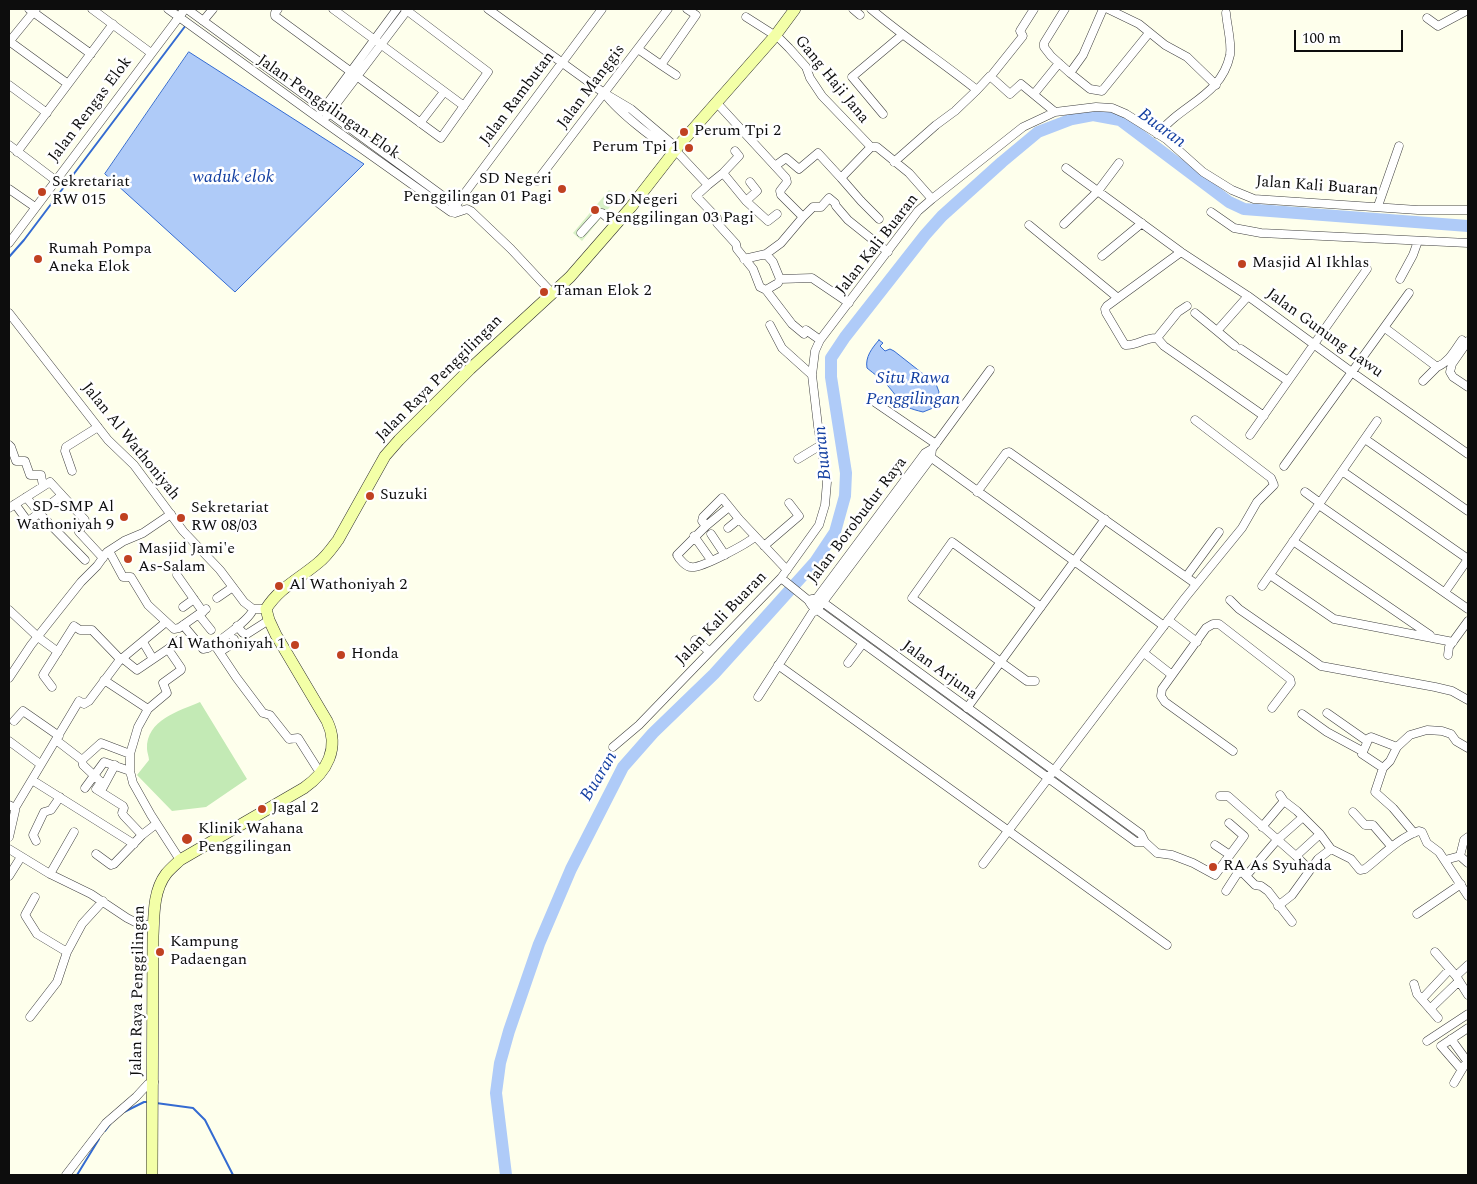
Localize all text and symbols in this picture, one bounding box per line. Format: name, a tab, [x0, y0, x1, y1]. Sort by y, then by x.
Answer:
scale bar	[1297, 20, 1406, 52]
text: 100 m	[1302, 27, 1341, 50]
street label: Gang Haji Jana	[790, 32, 872, 128]
street label: Jalan Manggis	[554, 41, 630, 133]
street label: Jalan Rambutan	[477, 48, 559, 150]
street label: Jalan Penggilingan Elok	[253, 51, 403, 165]
street label: Jalan Rengas Elok	[45, 54, 137, 166]
water label: Buaran	[1133, 104, 1189, 154]
place label: Perum Tpi 2	[694, 122, 781, 142]
marker: Perum Tpi 2	[678, 126, 690, 138]
place label: Perum Tpi 1	[592, 138, 679, 158]
marker: Perum Tpi 1	[683, 142, 695, 154]
water label: waduk elok	[192, 167, 274, 189]
place label: SD Negeri Penggilingan 01 Pagi	[403, 170, 552, 208]
place label: Sekretariat RW 015	[52, 173, 130, 211]
street label: Jalan Kali Buaran	[1255, 173, 1379, 201]
marker: SD Negeri Penggilingan 01 Pagi	[556, 183, 568, 195]
marker: Sekretariat RW 015	[36, 186, 48, 198]
place label: SD Negeri Penggilingan 03 Pagi	[605, 191, 754, 229]
street label: Jalan Kali Buaran	[833, 191, 923, 299]
marker: SD Negeri Penggilingan 03 Pagi	[589, 204, 601, 216]
place label: Rumah Pompa Aneka Elok	[48, 240, 152, 278]
marker: Rumah Pompa Aneka Elok	[32, 253, 44, 265]
place label: Masjid Al Ikhlas	[1252, 254, 1369, 274]
marker: Masjid Al Ikhlas	[1236, 258, 1248, 270]
place label: Taman Elok 2	[554, 282, 651, 302]
street label: Jalan Gunung Lawu	[1262, 285, 1386, 383]
marker: Taman Elok 2	[538, 286, 550, 298]
street label: Jalan Raya Penggilingan	[373, 312, 507, 446]
water label: Situ Rawa Penggilingan	[866, 368, 960, 410]
street label: Jalan Al Wathoniyah	[77, 379, 183, 505]
water label: Buaran	[810, 425, 838, 481]
street label: Jalan Borobudur Raya	[804, 454, 912, 588]
place label: Suzuki	[380, 486, 428, 506]
marker: Suzuki	[364, 490, 376, 502]
place label: SD-SMP Al Wathoniyah 9	[16, 498, 114, 536]
place label: Sekretariat RW 08/03	[191, 499, 269, 537]
marker: SD-SMP Al Wathoniyah 9	[118, 511, 130, 523]
marker: Sekretariat RW 08/03	[175, 512, 187, 524]
place label: Masjid Jami'e As-Salam	[138, 540, 235, 578]
marker: Masjid Jami'e As-Salam	[122, 553, 134, 565]
street label: Jalan Kali Buaran	[672, 568, 772, 670]
place label: Al Wathoniyah 2	[289, 576, 407, 596]
marker: Al Wathoniyah 2	[273, 580, 285, 592]
place label: Al Wathoniyah 1	[167, 635, 285, 655]
street label: Jalan Arjuna	[897, 637, 981, 705]
marker: Al Wathoniyah 1	[289, 639, 301, 651]
place label: Honda	[351, 645, 399, 665]
marker: Honda	[335, 649, 347, 661]
water label: Buaran	[577, 748, 623, 806]
place label: Jagal 2	[272, 799, 319, 819]
marker: Jagal 2	[256, 803, 268, 815]
place label: Klinik Wahana Penggilingan	[198, 820, 303, 858]
marker: Klinik Wahana Penggilingan	[180, 832, 194, 846]
place label: RA As Syuhada	[1223, 857, 1332, 877]
marker: RA As Syuhada	[1207, 861, 1219, 873]
street label: Jalan Raya Penggilingan	[128, 905, 150, 1077]
place label: Kampung Padaengan	[170, 933, 247, 971]
marker: Kampung Padaengan	[154, 946, 166, 958]

